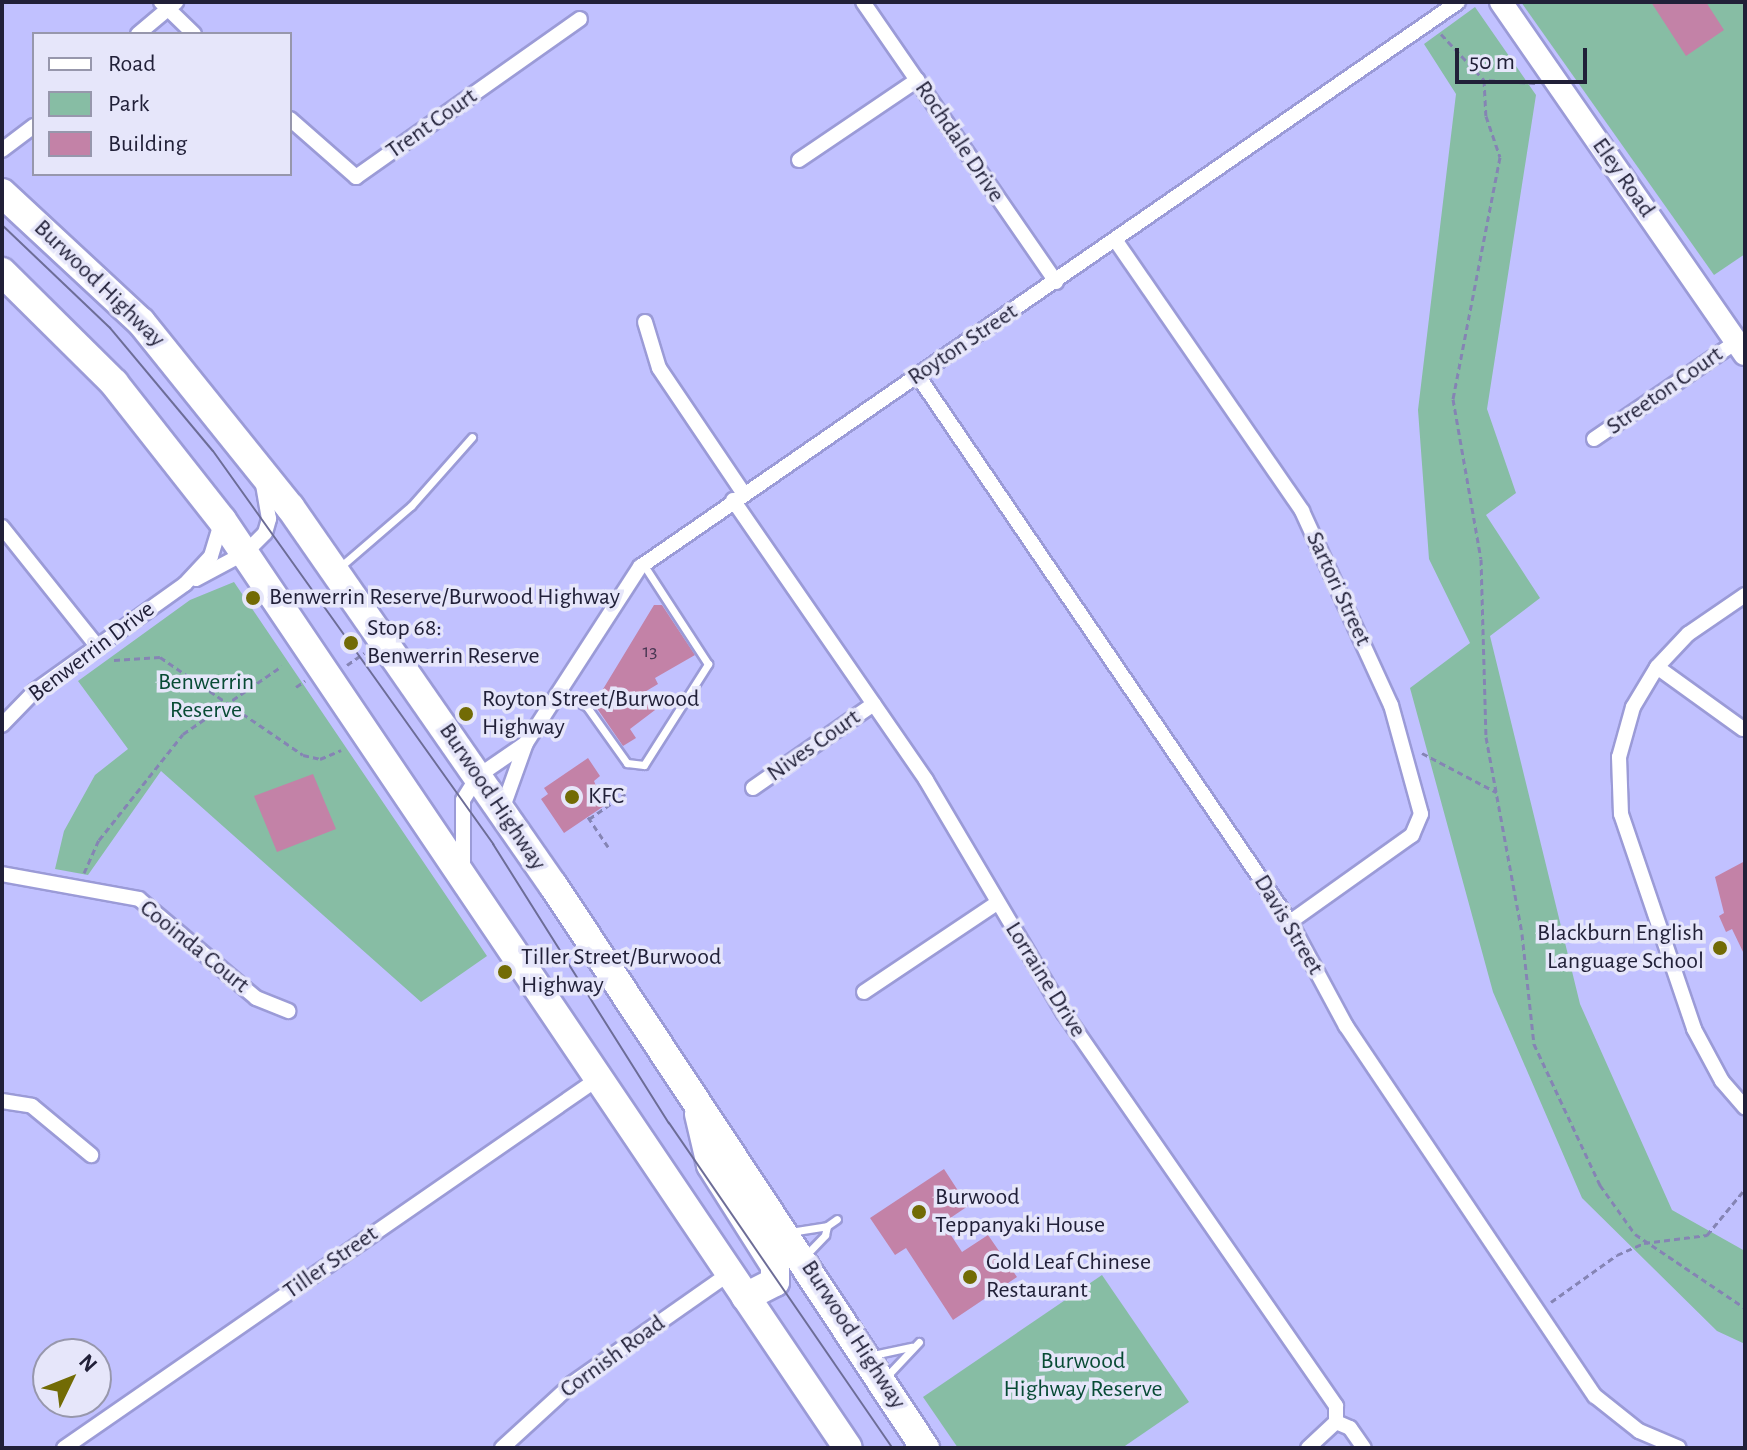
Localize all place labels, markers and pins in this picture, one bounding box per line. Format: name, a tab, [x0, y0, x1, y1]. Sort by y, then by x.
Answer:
place label: Benwerrin Reserve/Burwood Highway	[269, 584, 620, 612]
marker: Benwerrin Reserve/Burwood Highway	[244, 589, 262, 607]
place label: Stop 68: Benwerrin Reserve	[367, 615, 540, 671]
marker: Stop 68: Benwerrin Reserve	[342, 634, 360, 652]
place label: Royton Street/Burwood Highway	[482, 686, 700, 742]
marker: Royton Street/Burwood Highway	[457, 705, 475, 723]
place label: KFC	[588, 783, 624, 811]
marker: KFC	[563, 788, 581, 806]
place label: Blackburn English Language School	[1537, 920, 1704, 976]
marker: Blackburn English Language School	[1711, 939, 1729, 957]
place label: Tiller Street/Burwood Highway	[521, 944, 721, 1000]
marker: Tiller Street/Burwood Highway	[496, 963, 514, 981]
place label: Burwood Teppanyaki House	[935, 1184, 1105, 1240]
marker: Burwood Teppanyaki House	[910, 1203, 928, 1221]
place label: Gold Leaf Chinese Restaurant	[986, 1249, 1151, 1305]
marker: Gold Leaf Chinese Restaurant	[961, 1268, 979, 1286]

